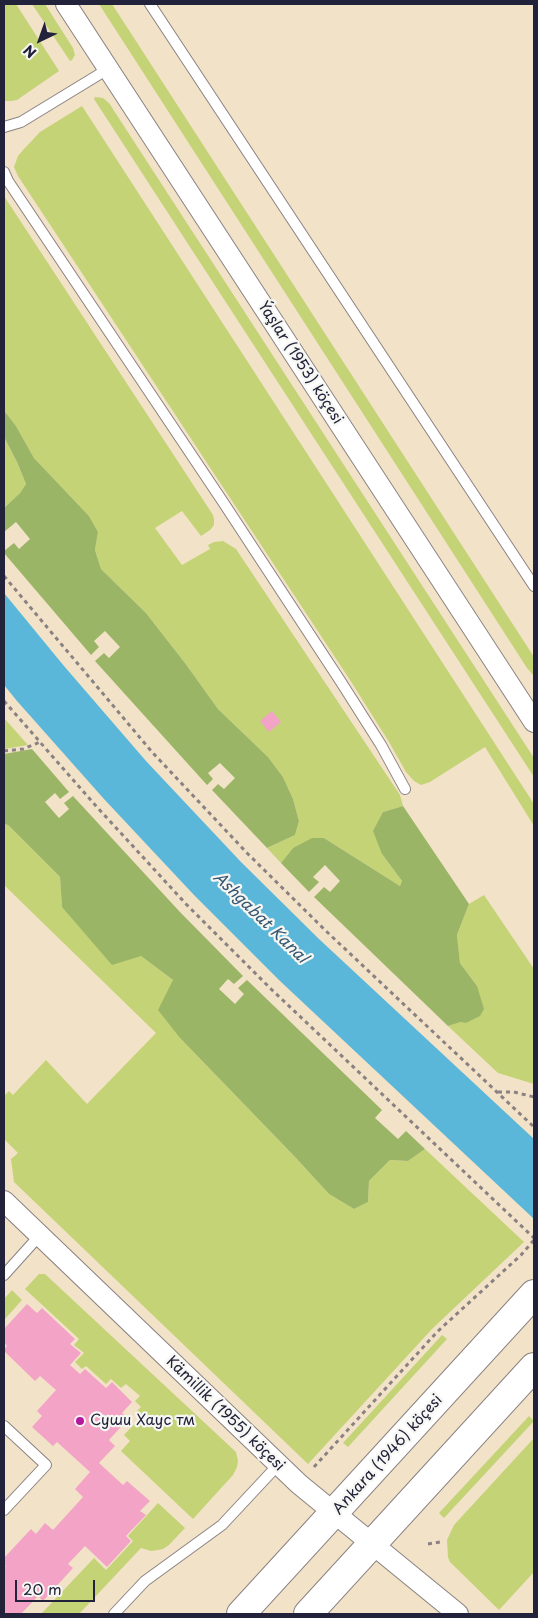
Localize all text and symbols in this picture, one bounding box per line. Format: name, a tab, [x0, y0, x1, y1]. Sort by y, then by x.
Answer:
north arrow	[15, 15, 65, 65]
text: N	[18, 40, 41, 63]
street label: Ýaşlar (1953) köçesi	[254, 298, 346, 428]
water label: Ashgabat Kanal	[209, 868, 311, 968]
street label: Kämillik (1955) köçesi	[162, 1353, 288, 1475]
street label: Ankara (1946) köçesi	[330, 1391, 446, 1519]
place label: Суши Хаус тм	[90, 1412, 195, 1430]
marker: Суши Хаус тм	[74, 1415, 86, 1427]
scale bar	[18, 1570, 98, 1602]
text: 20 m	[23, 1577, 62, 1600]

